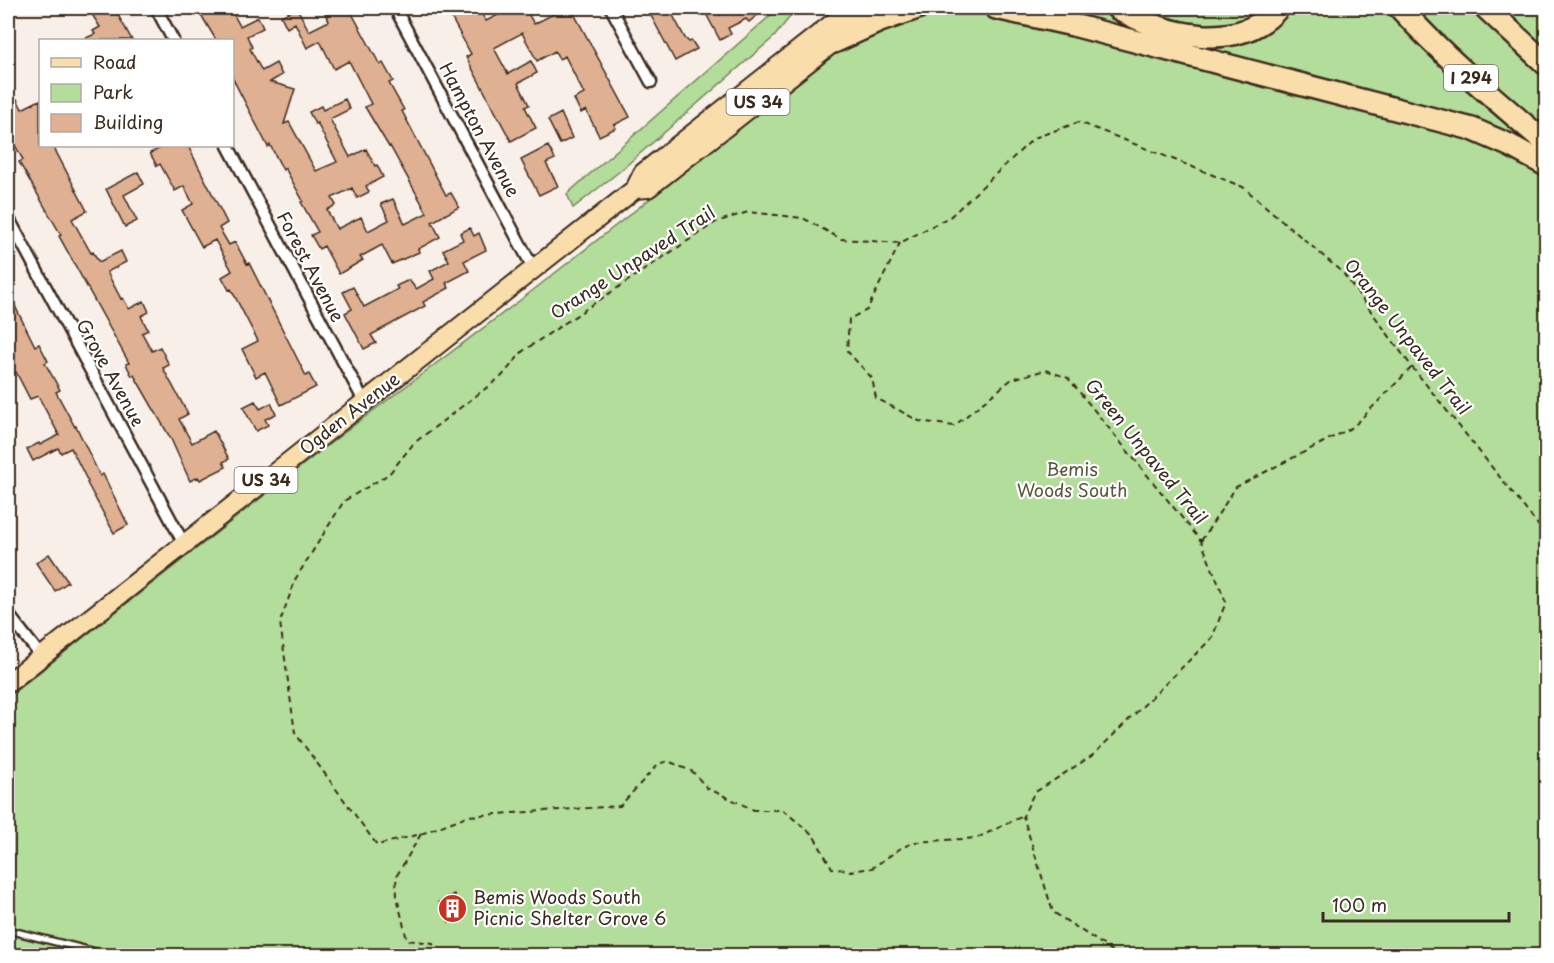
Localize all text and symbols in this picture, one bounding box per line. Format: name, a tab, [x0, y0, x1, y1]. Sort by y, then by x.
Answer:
legend	[39, 39, 234, 147]
text: Road	[93, 48, 137, 75]
street label: Hampton Avenue	[433, 57, 527, 202]
road number: I 294	[1444, 65, 1498, 91]
text: Park	[93, 78, 133, 105]
road number: US 34	[726, 89, 789, 115]
text: Building	[93, 108, 163, 135]
street label: Orange Unpaved Trail	[544, 198, 720, 325]
street label: Forest Avenue	[271, 206, 352, 327]
street label: Orange Unpaved Trail	[1338, 252, 1478, 420]
street label: Grove Avenue	[71, 313, 152, 431]
street label: Ogden Avenue	[293, 365, 405, 461]
street label: Green Unpaved Trail	[1080, 372, 1215, 530]
park label: Bemis Woods South	[1017, 455, 1127, 503]
road number: US 34	[234, 467, 298, 493]
place label: Bemis Woods South Picnic Shelter Grove 6	[473, 883, 666, 931]
scale bar	[1323, 885, 1509, 923]
text: 100 m	[1332, 891, 1387, 918]
building icon: Bemis Woods South Picnic Shelter Grove 6	[436, 892, 468, 924]

